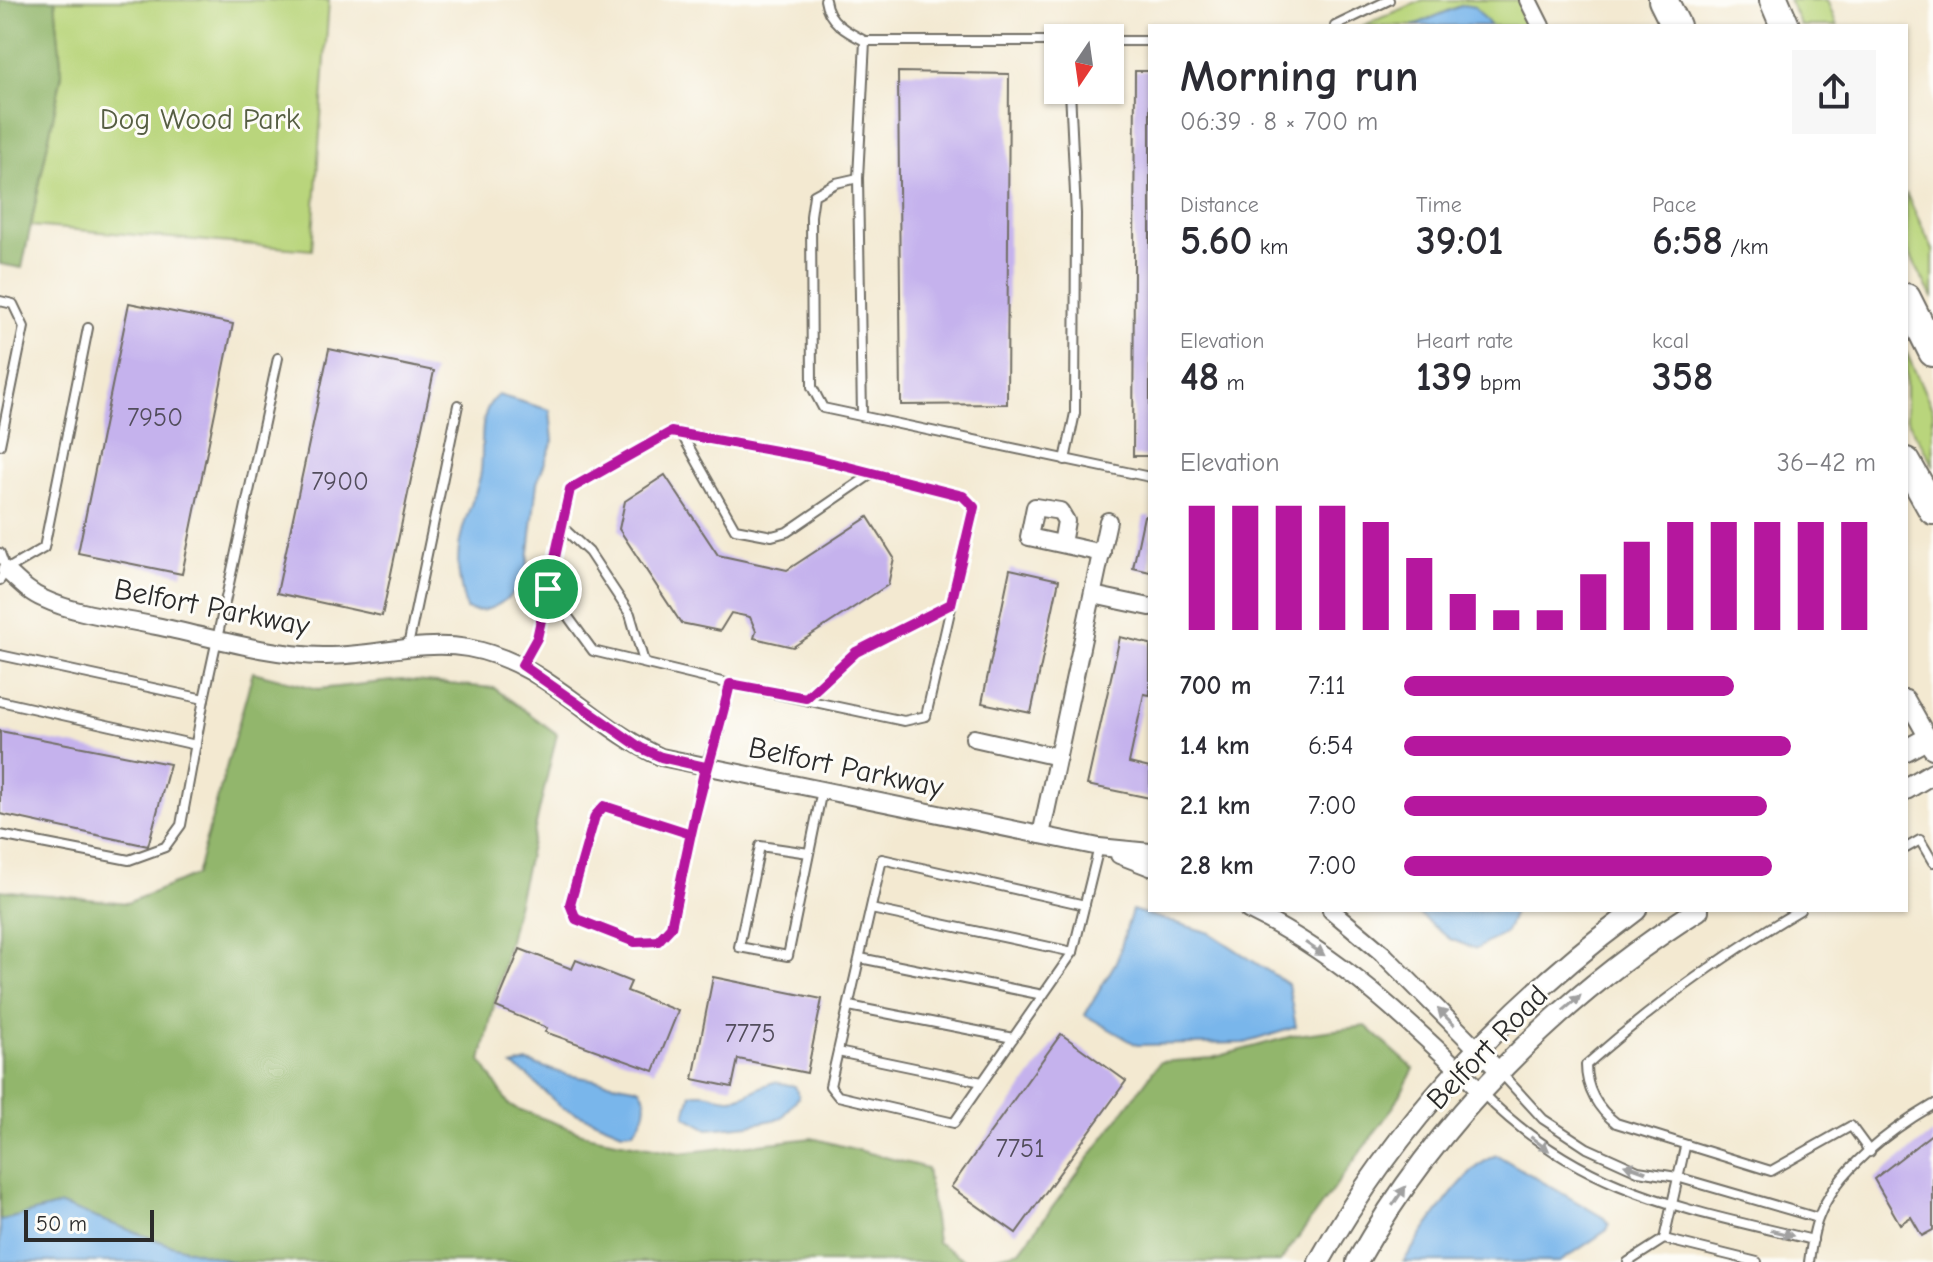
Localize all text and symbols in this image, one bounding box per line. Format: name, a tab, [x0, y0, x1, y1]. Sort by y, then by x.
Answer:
north arrow	[1044, 24, 1124, 104]
map controls	[1044, 24, 1124, 104]
button: share	[1792, 50, 1876, 134]
text: Morning run	[1180, 51, 1419, 102]
park label: Dog Wood Park	[100, 102, 301, 137]
text: 06:39 · 8 × 700 m	[1180, 107, 1378, 137]
text: Distance	[1180, 192, 1259, 218]
text: Time	[1416, 192, 1462, 218]
text: Pace	[1652, 192, 1696, 218]
text: 5.60	[1180, 218, 1252, 264]
text: 39:01	[1416, 218, 1504, 264]
text: 6:58	[1652, 218, 1723, 264]
text: km	[1252, 234, 1288, 260]
text: /km	[1723, 234, 1769, 260]
text: Elevation	[1180, 328, 1264, 354]
text: Heart rate	[1416, 328, 1513, 354]
text: kcal	[1652, 328, 1689, 354]
text: 48	[1180, 354, 1219, 400]
text: 139	[1416, 354, 1472, 400]
text: 358	[1652, 354, 1713, 400]
text: m	[1219, 370, 1245, 396]
text: bpm	[1472, 370, 1521, 396]
house number: 7950	[127, 403, 183, 433]
text: Elevation	[1180, 448, 1280, 478]
text: 36–42 m	[1777, 448, 1876, 478]
house number: 7900	[311, 467, 369, 497]
pin	[514, 555, 582, 623]
icon: arrive	[526, 567, 570, 611]
street label: Belfort Parkway	[111, 571, 313, 644]
text: 700 m	[1180, 671, 1251, 701]
text: 7:11	[1308, 671, 1346, 701]
street label: Belfort Parkway	[745, 730, 947, 805]
text: 1.4 km	[1180, 731, 1250, 761]
text: 6:54	[1308, 731, 1353, 761]
text: 2.1 km	[1180, 791, 1251, 821]
text: 7:00	[1308, 791, 1357, 821]
text: 2.8 km	[1180, 851, 1254, 881]
text: 7:00	[1308, 851, 1357, 881]
one-way arrow	[1305, 942, 1326, 957]
street label: Belfort Road	[1419, 978, 1555, 1117]
one-way arrow	[1561, 995, 1581, 1012]
one-way arrow	[1437, 1008, 1455, 1027]
house number: 7775	[725, 1019, 776, 1049]
house number: 7751	[996, 1134, 1044, 1164]
one-way arrow	[1530, 1135, 1551, 1151]
one-way arrow	[1623, 1161, 1647, 1173]
one-way arrow	[1392, 1186, 1407, 1207]
scale bar	[24, 1206, 154, 1242]
text: 50 m	[36, 1211, 87, 1237]
one-way arrow	[1770, 1227, 1795, 1239]

